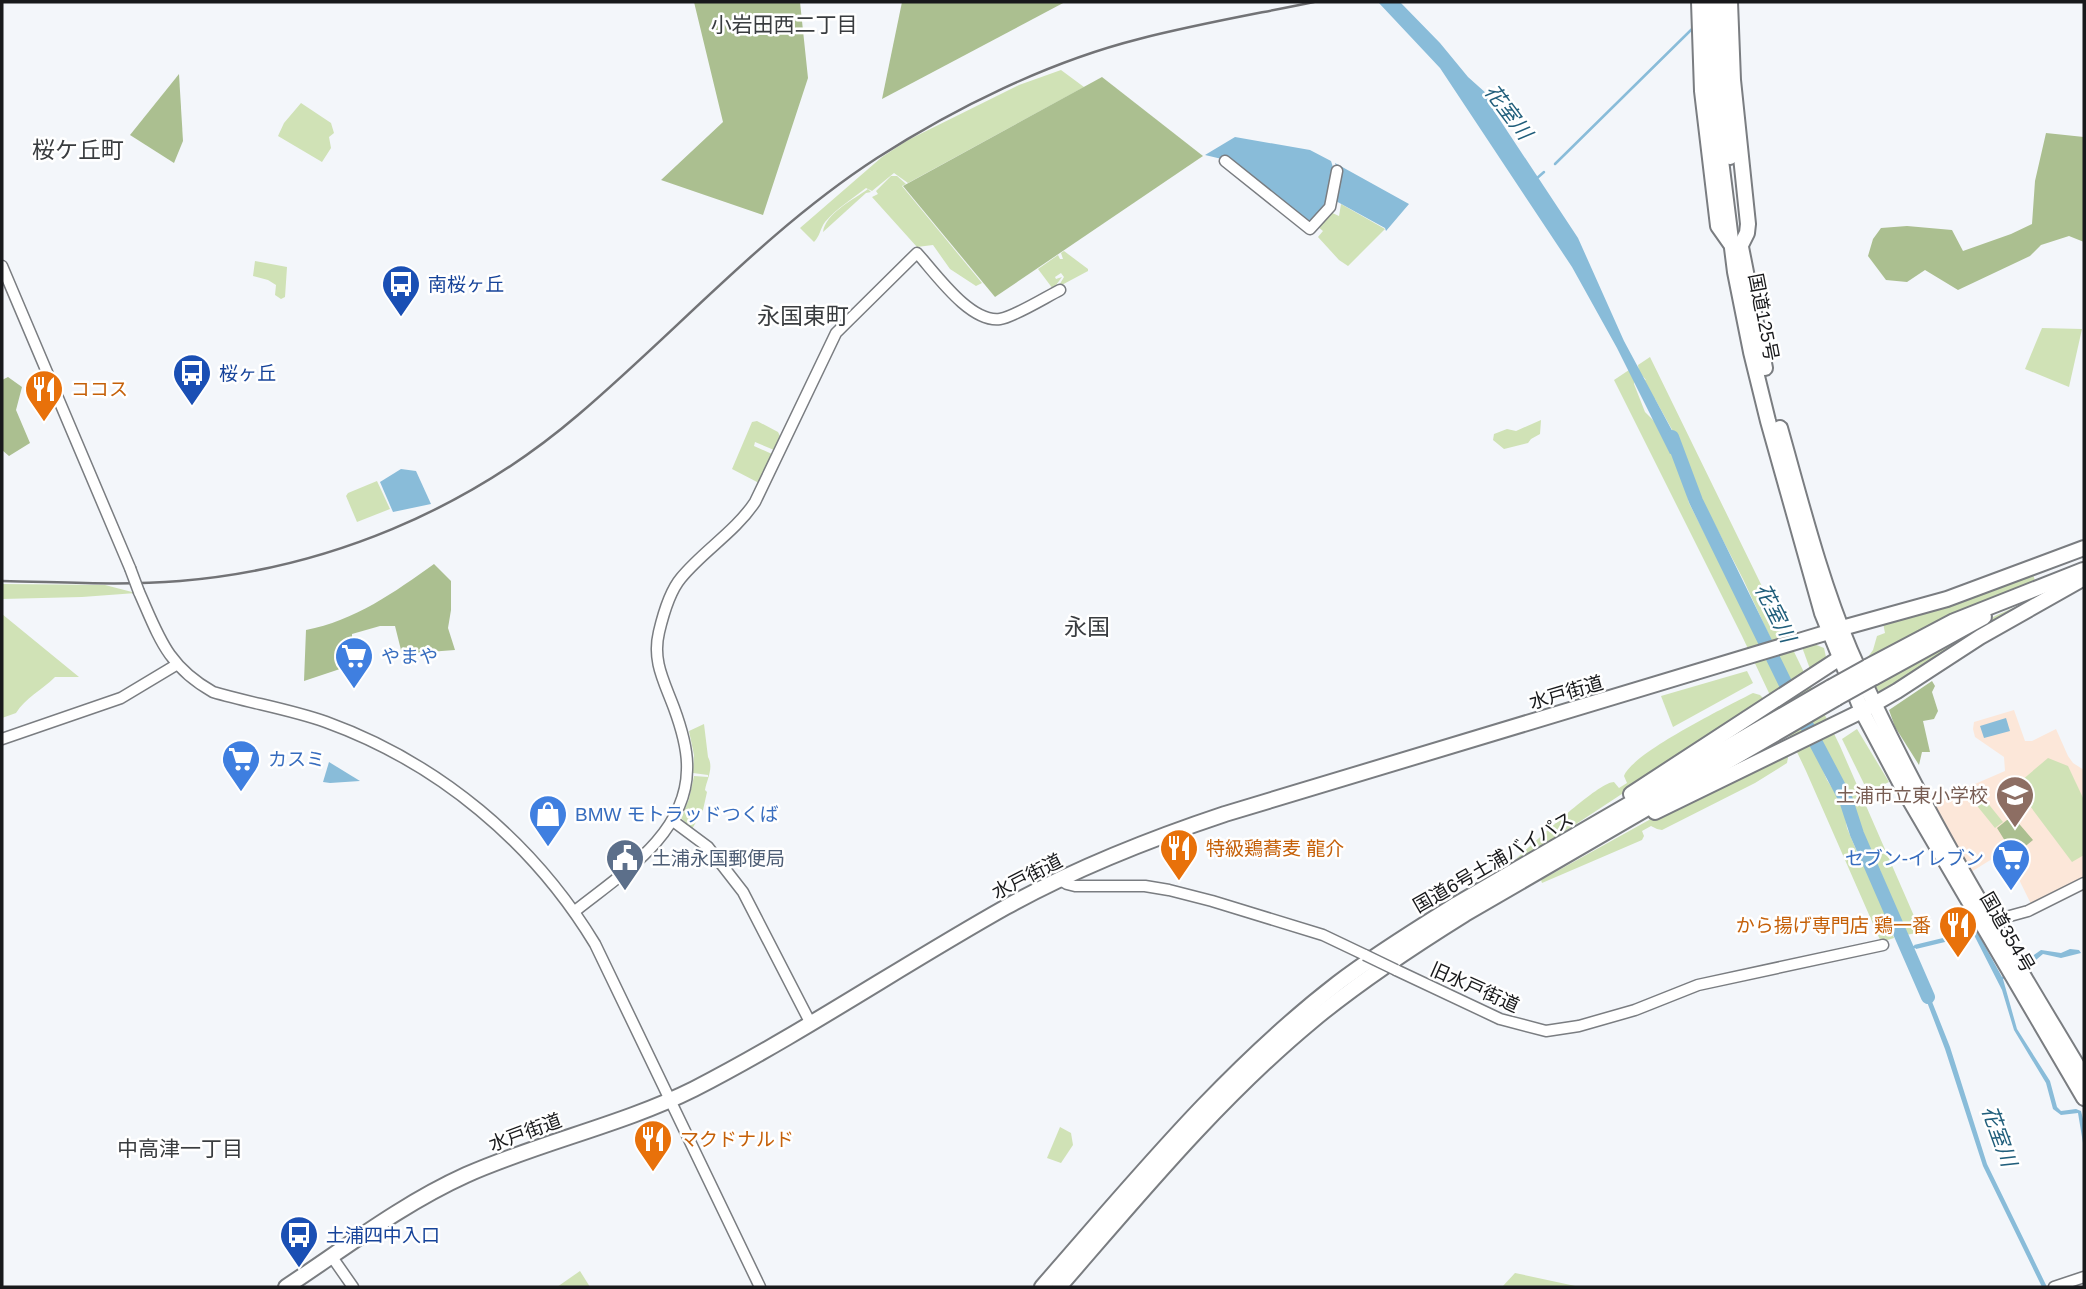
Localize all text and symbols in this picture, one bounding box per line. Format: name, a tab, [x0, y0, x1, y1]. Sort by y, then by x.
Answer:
district label: 小岩田西二丁目	[711, 13, 858, 36]
water label: 花室川	[1480, 80, 1538, 145]
district label: 桜ケ丘町	[32, 137, 124, 163]
bus stop icon: 南桜ヶ丘	[380, 263, 422, 318]
street label: 国道125号	[1745, 272, 1782, 363]
place label: 南桜ヶ丘	[428, 274, 504, 295]
district label: 永国東町	[757, 303, 849, 329]
bus stop icon: 桜ヶ丘	[171, 352, 213, 407]
place label: 桜ヶ丘	[219, 363, 276, 384]
restaurant icon: ココス	[23, 368, 65, 423]
place label: ココス	[71, 379, 128, 400]
water label: 花室川	[1751, 579, 1801, 648]
district label: 永国	[1064, 614, 1110, 640]
supermarket icon: やまや	[333, 635, 375, 690]
place label: やまや	[381, 646, 438, 667]
street label: 水戸街道	[1527, 672, 1606, 713]
supermarket icon: カスミ	[220, 738, 262, 793]
place label: カスミ	[268, 749, 325, 770]
school or university icon: 土浦市立東小学校	[1994, 774, 2036, 829]
place label: 土浦市立東小学校	[1836, 785, 1988, 806]
shop icon: BMW モトラッドつくば	[527, 793, 569, 848]
place label: BMW モトラッドつくば	[575, 804, 779, 825]
street label: 国道6号土浦バイパス	[1410, 808, 1577, 917]
restaurant icon: 特級鶏蕎麦 龍介	[1158, 827, 1200, 882]
public building icon: 土浦永国郵便局	[604, 837, 646, 892]
supermarket icon: セブン-イレブン	[1990, 837, 2032, 892]
place label: 特級鶏蕎麦 龍介	[1206, 838, 1344, 859]
place label: 土浦永国郵便局	[652, 848, 785, 869]
place label: セブン-イレブン	[1845, 848, 1984, 869]
street label: 水戸街道	[989, 850, 1066, 903]
street label: 国道354号	[1976, 889, 2039, 976]
restaurant icon: から揚げ専門店 鶏一番	[1937, 904, 1979, 959]
place label: から揚げ専門店 鶏一番	[1736, 915, 1931, 936]
street label: 旧水戸街道	[1427, 959, 1522, 1016]
water label: 花室川	[1978, 1102, 2022, 1171]
street label: 水戸街道	[486, 1110, 564, 1155]
restaurant icon: マクドナルド	[632, 1118, 674, 1173]
place label: マクドナルド	[680, 1129, 794, 1150]
district label: 中高津一丁目	[117, 1137, 243, 1160]
bus stop icon: 土浦四中入口	[278, 1214, 320, 1269]
place label: 土浦四中入口	[326, 1225, 440, 1246]

